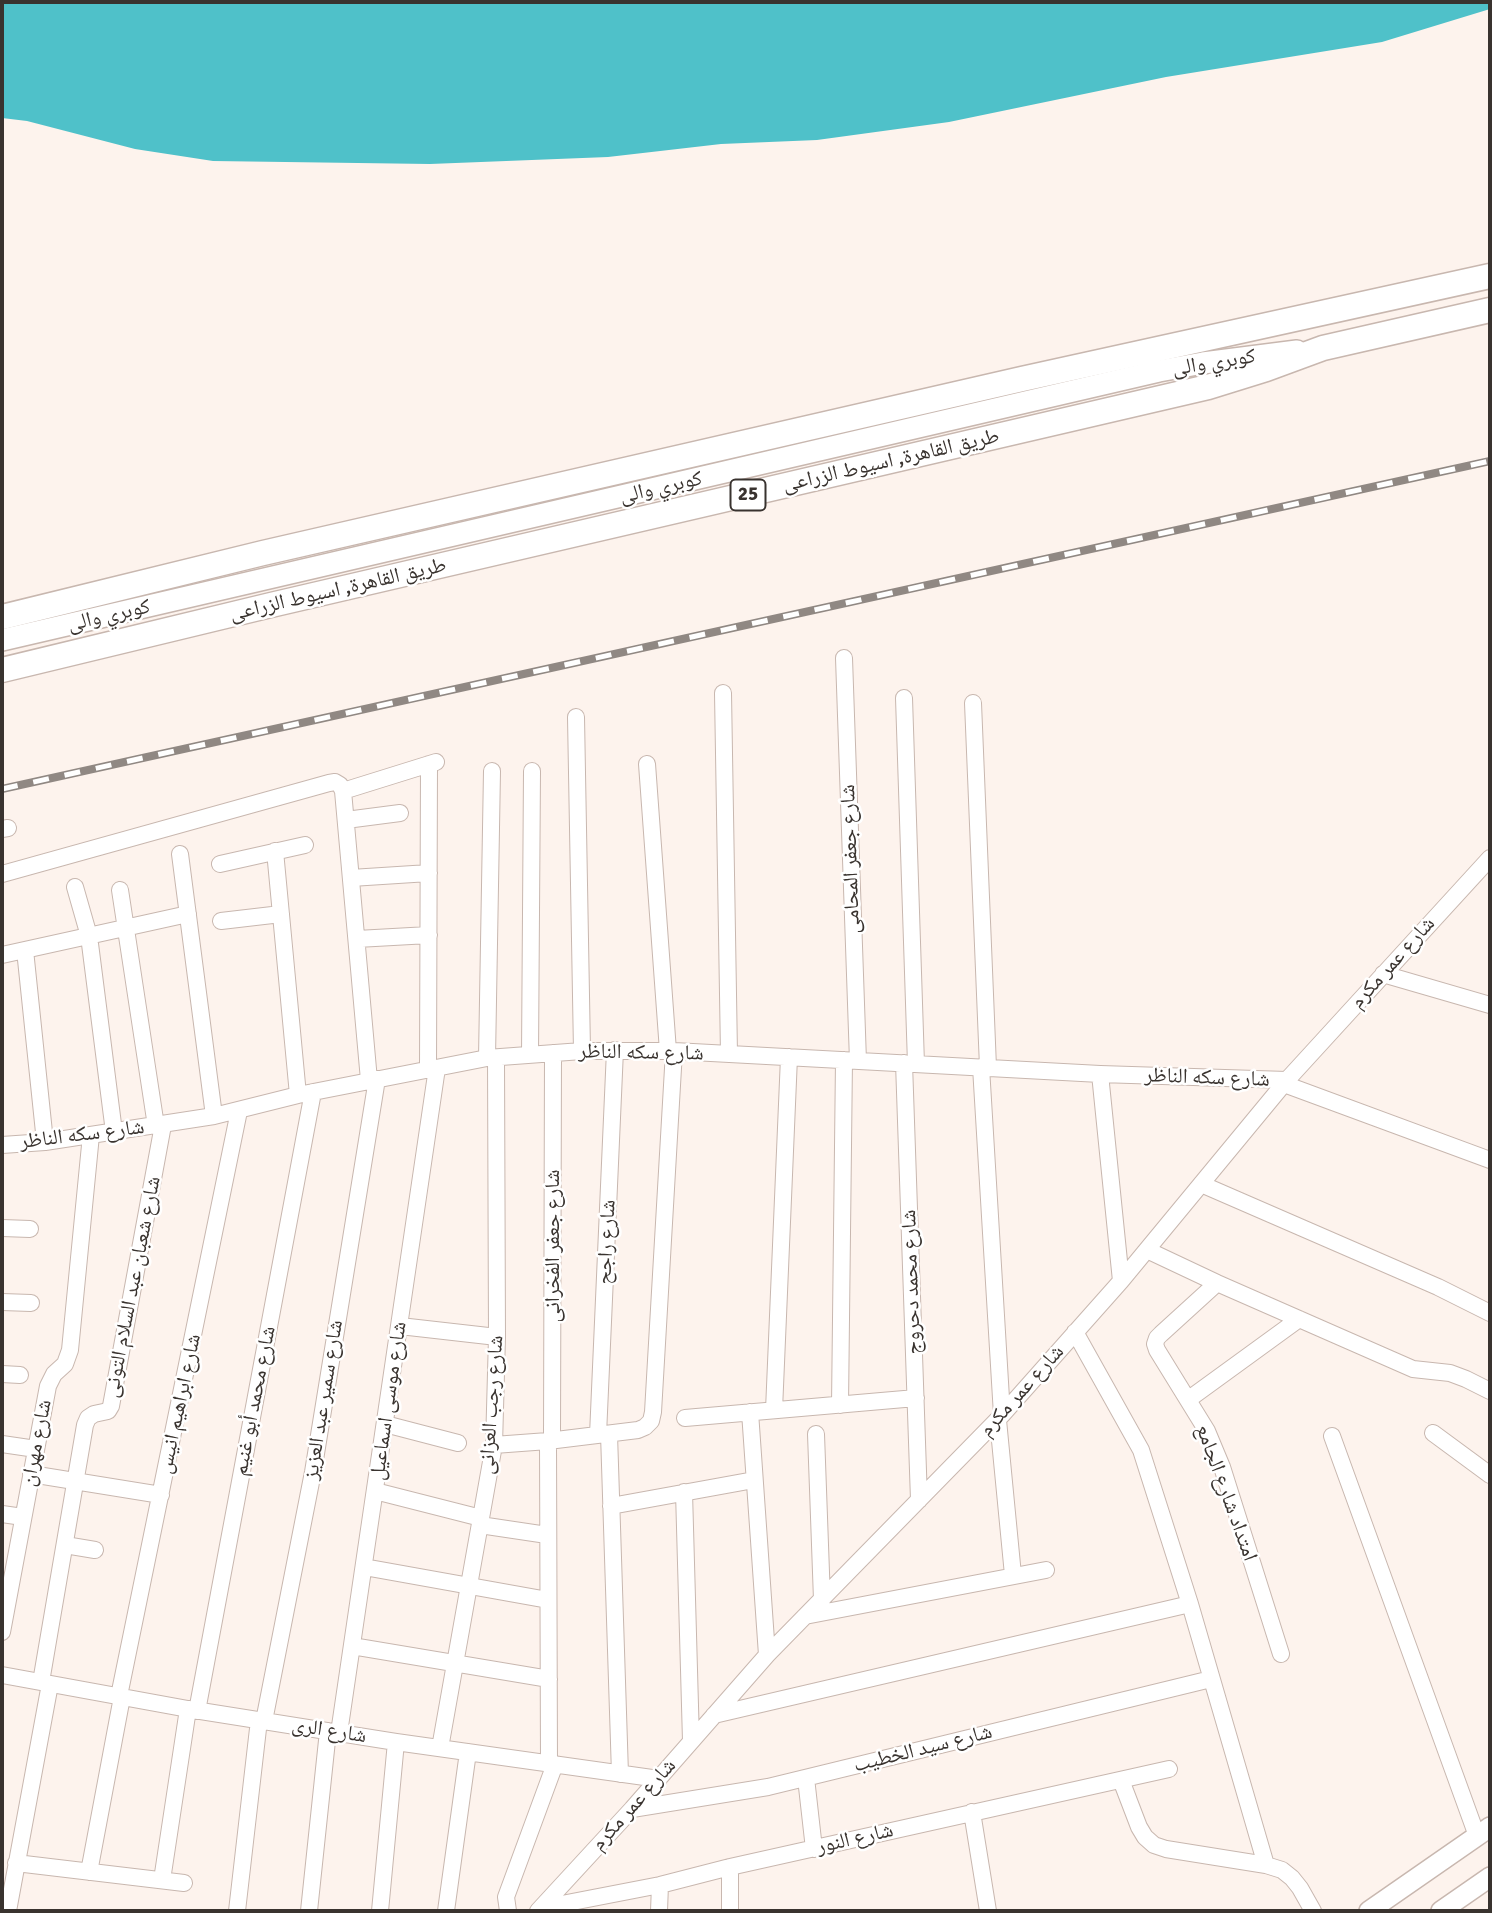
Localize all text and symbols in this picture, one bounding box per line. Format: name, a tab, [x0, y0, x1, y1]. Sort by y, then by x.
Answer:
street label: كوبري والى	[1170, 344, 1258, 382]
street label: طريق القاهرة, اسيوط الزراعى	[780, 424, 1002, 498]
street label: كوبري والى	[617, 466, 705, 510]
road number: 25	[730, 480, 766, 510]
street label: طريق القاهرة, اسيوط الزراعى	[227, 553, 449, 627]
street label: كوبري والى	[65, 594, 153, 638]
street label: شارع جعفر المحامى	[836, 784, 866, 934]
street label: شارع عمر مكرم	[1345, 912, 1441, 1014]
street label: شارع سكه الناظر	[578, 1039, 704, 1067]
street label: شارع سكه الناظر	[1144, 1063, 1270, 1093]
street label: شارع سكه الناظر	[18, 1115, 146, 1155]
street label: شارع جعفر الفخرانى	[540, 1169, 566, 1323]
street label: شارع شعبان عبد السلام التونى	[99, 1174, 167, 1400]
street label: شارع راجح	[592, 1199, 622, 1285]
street label: شارع محمد دحروج	[897, 1209, 927, 1355]
street label: شارع سمير عبد العزيز	[299, 1318, 349, 1482]
street label: شارع موسى اسماعيل	[365, 1320, 413, 1482]
street label: شارع محمد أبو غنيم	[228, 1324, 282, 1478]
street label: شارع ابراهيم انيس	[153, 1332, 207, 1476]
street label: شارع رجب العزانى	[475, 1334, 509, 1476]
street label: شارع عمر مكرم	[974, 1340, 1070, 1442]
street label: شارع مهران	[16, 1397, 58, 1489]
street label: امتداد شارع الجامع	[1190, 1421, 1262, 1565]
street label: شارع الرى	[290, 1713, 368, 1749]
street label: شارع سيد الخطيب	[851, 1720, 995, 1778]
street label: شارع عمر مكرم	[586, 1754, 682, 1856]
street label: شارع النور	[814, 1818, 896, 1860]

